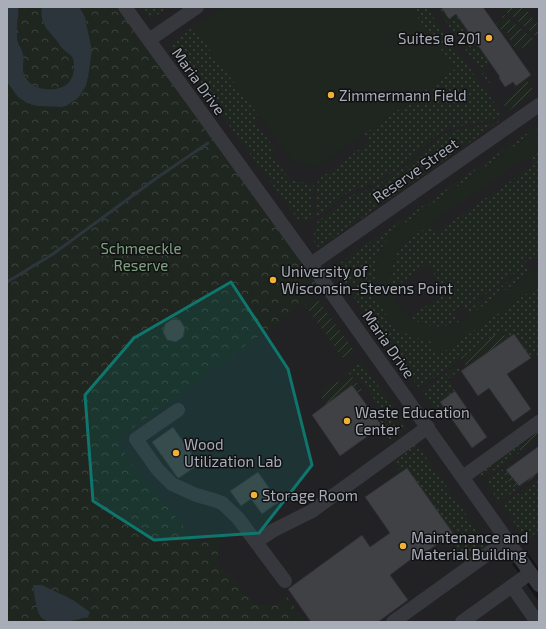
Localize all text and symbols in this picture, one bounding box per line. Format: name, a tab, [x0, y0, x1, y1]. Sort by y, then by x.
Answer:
place label: Suites @ 201	[398, 29, 481, 47]
marker: Suites @ 201	[484, 33, 494, 43]
street label: Maria Drive	[169, 44, 229, 118]
place label: Zimmermann Field	[339, 86, 467, 104]
marker: Zimmermann Field	[326, 90, 336, 100]
street label: Reserve Street	[369, 134, 461, 206]
park label: Schmeeckle Reserve	[100, 239, 182, 274]
place label: University of Wisconsin–Stevens Point	[281, 262, 453, 297]
marker: University of Wisconsin–Stevens Point	[268, 275, 278, 285]
street label: Maria Drive	[359, 307, 419, 381]
place label: Waste Education Center	[355, 403, 470, 438]
marker: Waste Education Center	[342, 416, 352, 426]
place label: Wood Utilization Lab	[184, 435, 282, 470]
marker: Wood Utilization Lab	[171, 448, 181, 458]
place label: Storage Room	[262, 486, 358, 504]
marker: Storage Room	[249, 490, 259, 500]
place label: Maintenance and Material Building	[411, 528, 528, 563]
marker: Maintenance and Material Building	[398, 541, 408, 551]

